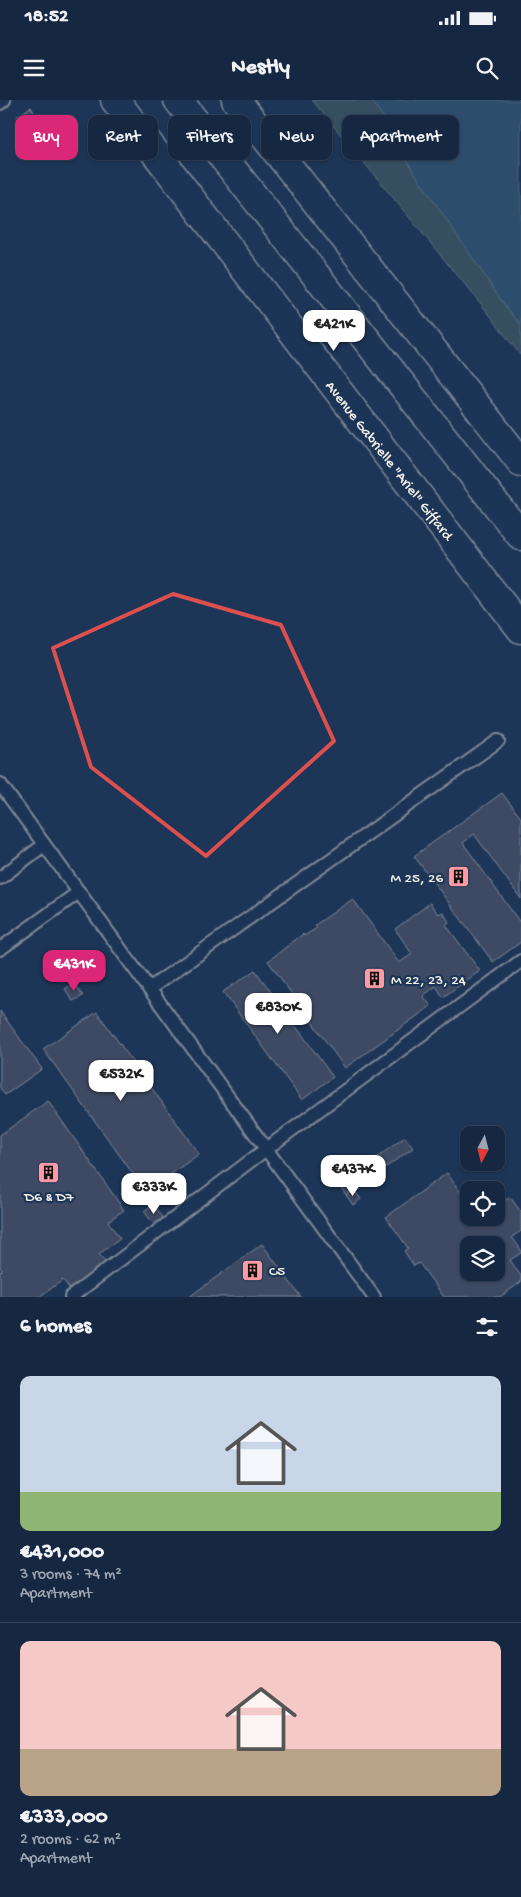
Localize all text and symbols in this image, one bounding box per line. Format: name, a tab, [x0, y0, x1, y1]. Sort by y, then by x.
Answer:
text: 18:52	[25, 6, 68, 29]
icon: menu	[20, 54, 48, 82]
icon: search	[473, 54, 501, 82]
text: Nestly	[231, 55, 290, 81]
chip: Buy	[15, 115, 78, 160]
chip: Rent	[88, 115, 158, 160]
chip: Filters	[168, 115, 251, 160]
chip: New	[261, 115, 332, 160]
chip: Apartment	[342, 115, 459, 160]
pin: €421K	[299, 310, 369, 352]
text: €421K	[314, 316, 354, 335]
street label: Avenue Gabrielle "Ariel" Giffard	[321, 378, 457, 545]
building icon: M 25, 26	[447, 865, 471, 889]
place label: M 25, 26	[391, 870, 443, 888]
pin: €431K	[39, 950, 109, 992]
text: €431K	[54, 956, 94, 975]
building icon: M 22, 23, 24	[363, 967, 387, 991]
place label: M 22, 23, 24	[391, 972, 466, 990]
pin: €830K	[243, 992, 313, 1035]
text: €830K	[256, 999, 300, 1018]
pin: €532K	[86, 1060, 156, 1102]
text: €532K	[100, 1066, 142, 1085]
north arrow	[460, 1126, 505, 1171]
map controls	[460, 1126, 505, 1281]
pin: €437K	[318, 1154, 388, 1197]
building icon: D6 & D7	[37, 1161, 61, 1185]
text: €437K	[332, 1161, 374, 1180]
pin: €333K	[119, 1172, 189, 1215]
text: €333K	[132, 1179, 176, 1198]
button: locate	[460, 1181, 505, 1226]
place label: D6 & D7	[24, 1189, 75, 1207]
button: layers	[460, 1236, 505, 1281]
building icon: C5	[241, 1258, 265, 1282]
place label: C5	[269, 1263, 285, 1281]
icon: filters	[473, 1313, 501, 1341]
text: 6 homes	[20, 1315, 91, 1340]
icon: home	[216, 1408, 306, 1498]
text: €431,000	[20, 1541, 104, 1566]
text: 3 rooms · 74 m²	[20, 1566, 122, 1585]
text: Apartment	[20, 1585, 92, 1604]
icon: home	[216, 1674, 306, 1764]
text: €333,000	[20, 1806, 108, 1831]
text: 2 rooms · 62 m²	[20, 1831, 121, 1850]
text: Apartment	[20, 1850, 92, 1869]

